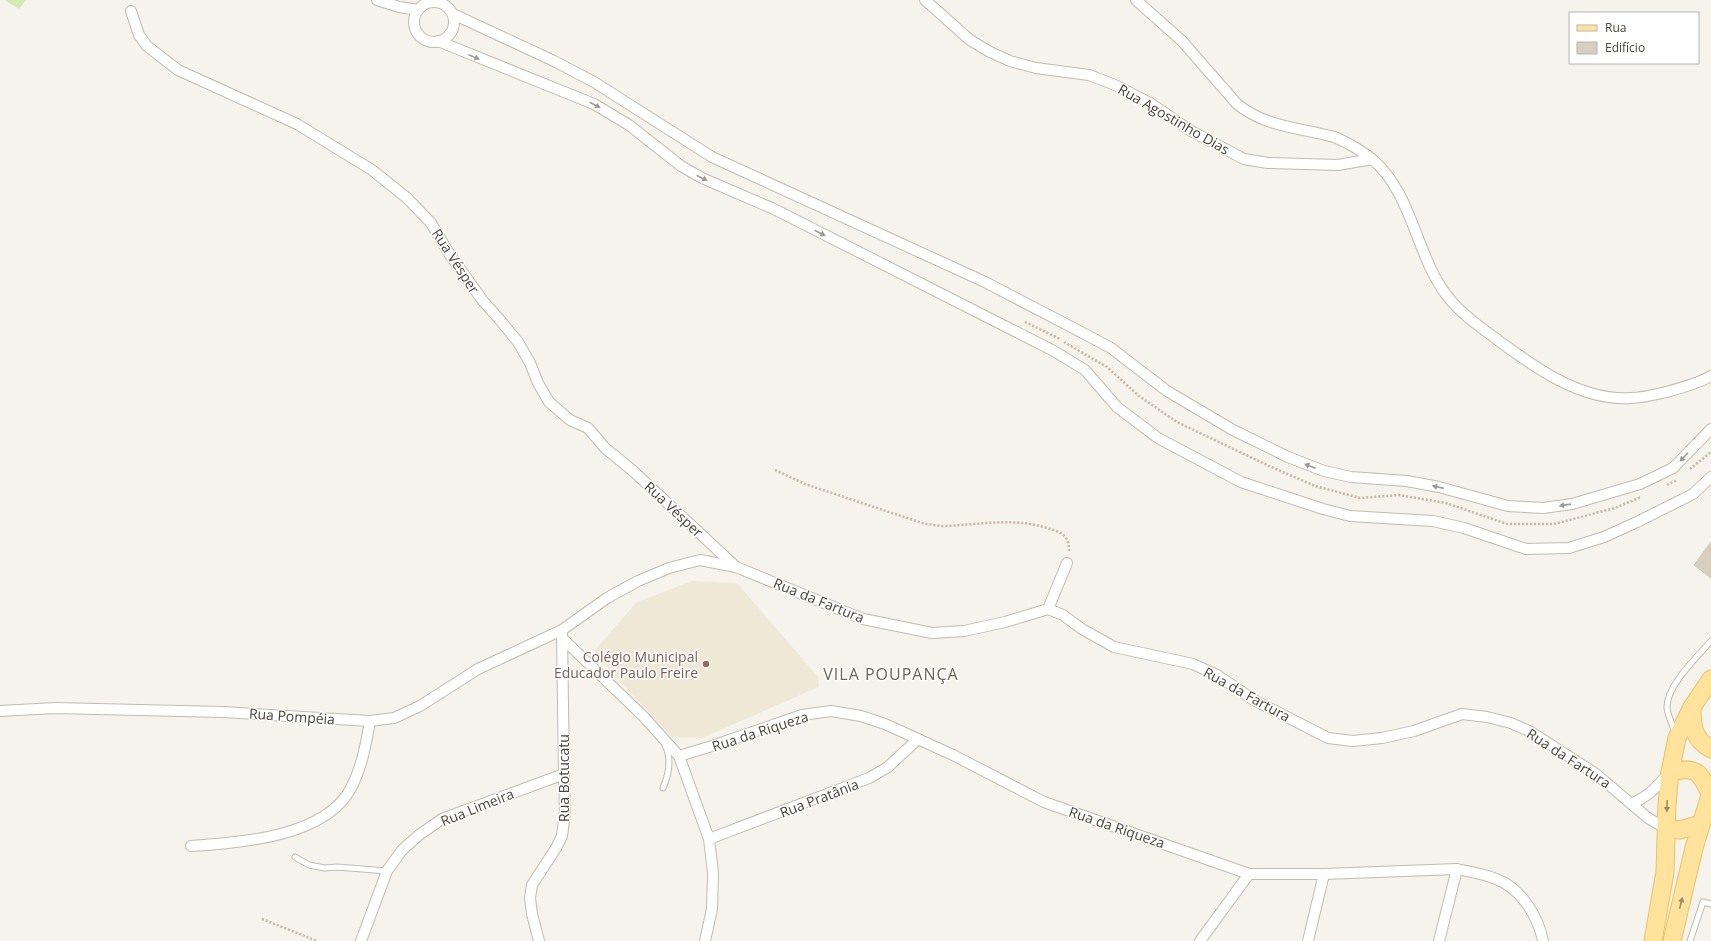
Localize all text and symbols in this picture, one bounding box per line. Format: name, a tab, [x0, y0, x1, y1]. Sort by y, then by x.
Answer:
legend	[1569, 12, 1699, 64]
text: Rua	[1605, 19, 1626, 36]
text: Edifício	[1605, 39, 1645, 56]
one-way arrow	[469, 54, 481, 60]
street label: Rua Agostinho Dias	[1115, 79, 1234, 159]
one-way arrow	[589, 102, 601, 109]
one-way arrow	[697, 175, 708, 181]
street label: Rua Vésper	[428, 225, 484, 297]
one-way arrow	[814, 229, 826, 236]
one-way arrow	[1679, 452, 1689, 462]
one-way arrow	[1304, 462, 1316, 468]
street label: Rua Vésper	[641, 477, 708, 541]
one-way arrow	[1432, 484, 1444, 490]
one-way arrow	[1559, 502, 1571, 508]
street label: Rua da Fartura	[771, 573, 867, 627]
place label: Colégio Municipal Educador Paulo Freire	[554, 647, 698, 682]
marker: Colégio Municipal Educador Paulo Freire	[701, 659, 711, 669]
street label: Rua da Fartura	[1200, 662, 1294, 726]
district label: VILA POUPANÇA	[823, 663, 959, 685]
street label: Rua Pompéia	[248, 704, 336, 728]
street label: Rua da Riqueza	[709, 706, 811, 756]
street label: Rua da Fartura	[1523, 724, 1615, 792]
street label: Rua Botucatu	[554, 734, 573, 822]
street label: Rua Pratânia	[777, 774, 861, 822]
street label: Rua Limeira	[438, 784, 516, 830]
one-way arrow	[1664, 800, 1671, 812]
street label: Rua da Riqueza	[1067, 802, 1167, 852]
one-way arrow	[1678, 897, 1684, 909]

